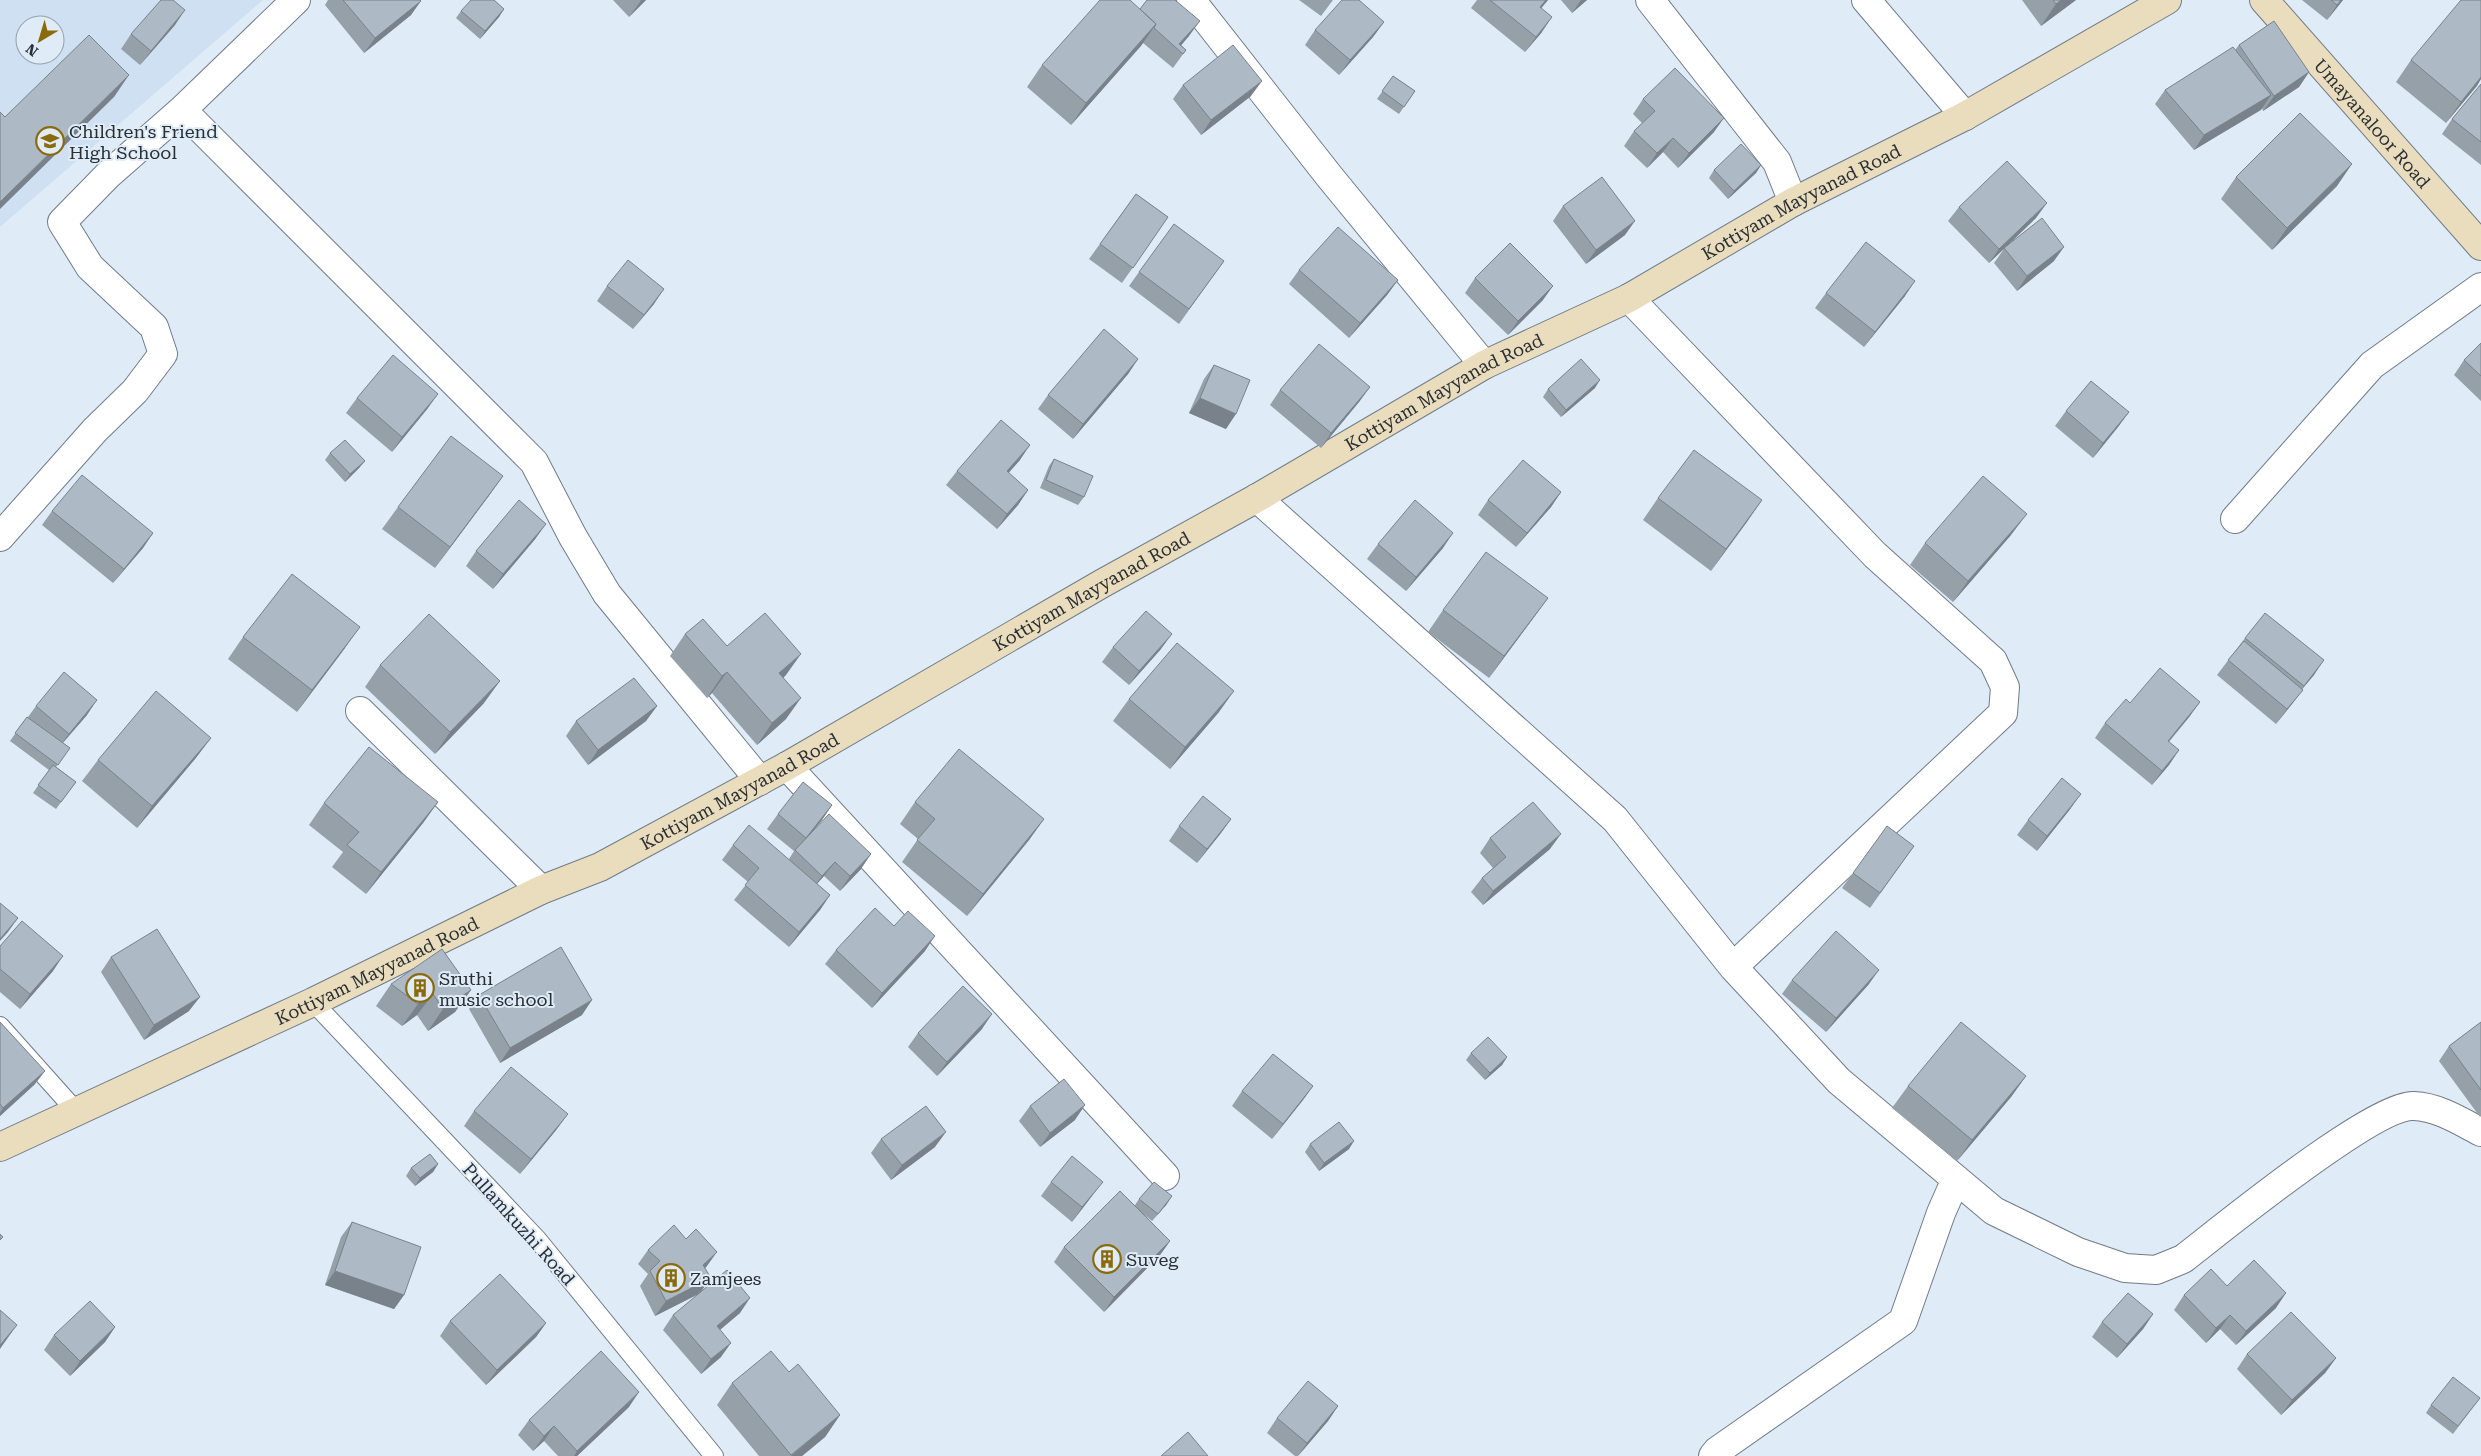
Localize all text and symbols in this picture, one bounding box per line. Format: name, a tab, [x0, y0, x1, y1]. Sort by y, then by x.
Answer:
north arrow	[15, 15, 65, 65]
text: N	[23, 40, 41, 60]
street label: Umayanaloor Road	[2310, 54, 2435, 192]
place label: Children's Friend High School	[69, 121, 218, 163]
school or university icon: Children's Friend High School	[35, 126, 65, 156]
street label: Kottiyam Mayyanad Road	[1698, 139, 1904, 264]
street label: Kottiyam Mayyanad Road	[1341, 329, 1547, 455]
street label: Kottiyam Mayyanad Road	[989, 526, 1194, 655]
street label: Kottiyam Mayyanad Road	[636, 728, 843, 854]
street label: Kottiyam Mayyanad Road	[272, 912, 482, 1029]
place label: Sruthi music school	[439, 968, 554, 1010]
building icon: Sruthi music school	[405, 973, 435, 1003]
street label: Pullamkuzhi Road	[459, 1159, 580, 1290]
building icon: Suveg	[1092, 1244, 1122, 1274]
place label: Suveg	[1126, 1249, 1179, 1270]
building icon: Zamjees	[656, 1263, 686, 1293]
place label: Zamjees	[690, 1268, 761, 1289]

